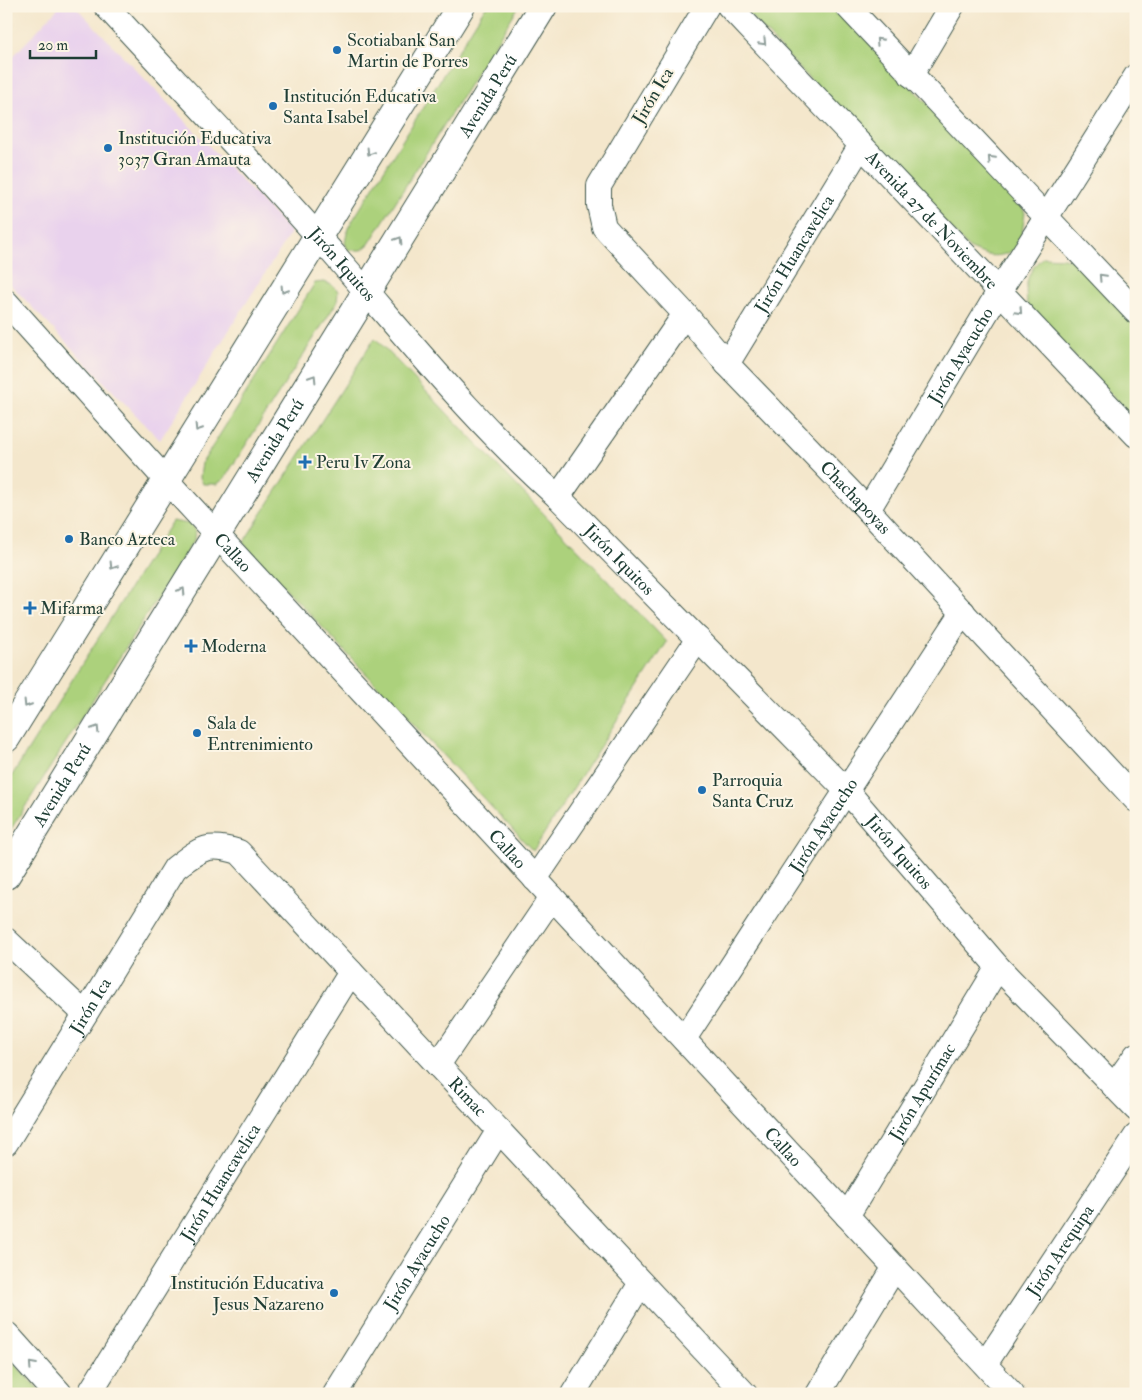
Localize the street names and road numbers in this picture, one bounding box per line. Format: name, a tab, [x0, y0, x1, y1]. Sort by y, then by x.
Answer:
street label: Avenida Perú	[453, 50, 522, 143]
street label: Jirón Ica	[627, 63, 679, 129]
street label: Avenida 27 de Noviembre	[860, 145, 1004, 295]
street label: Jirón Huancavelica	[749, 190, 840, 318]
street label: Jirón Iquitos	[303, 221, 381, 306]
street label: Jirón Ayacucho	[922, 303, 999, 409]
street label: Avenida Perú	[240, 394, 309, 487]
street label: Chachapoyas	[815, 456, 896, 539]
street label: Jirón Iquitos	[578, 518, 659, 600]
street label: Callao	[209, 528, 257, 577]
street label: Avenida Perú	[27, 739, 96, 832]
street label: Jirón Ayacucho	[784, 773, 863, 878]
street label: Jirón Iquitos	[860, 809, 938, 894]
street label: Callao	[483, 824, 532, 874]
street label: Jirón Ica	[64, 973, 117, 1039]
street label: Jirón Apurímac	[883, 1039, 961, 1146]
street label: Rimac	[443, 1072, 492, 1122]
street label: Jirón Huancavelica	[175, 1119, 266, 1246]
street label: Callao	[759, 1122, 807, 1172]
street label: Jirón Arequipa	[1021, 1200, 1099, 1302]
street label: Jirón Ayacucho	[378, 1210, 455, 1315]

